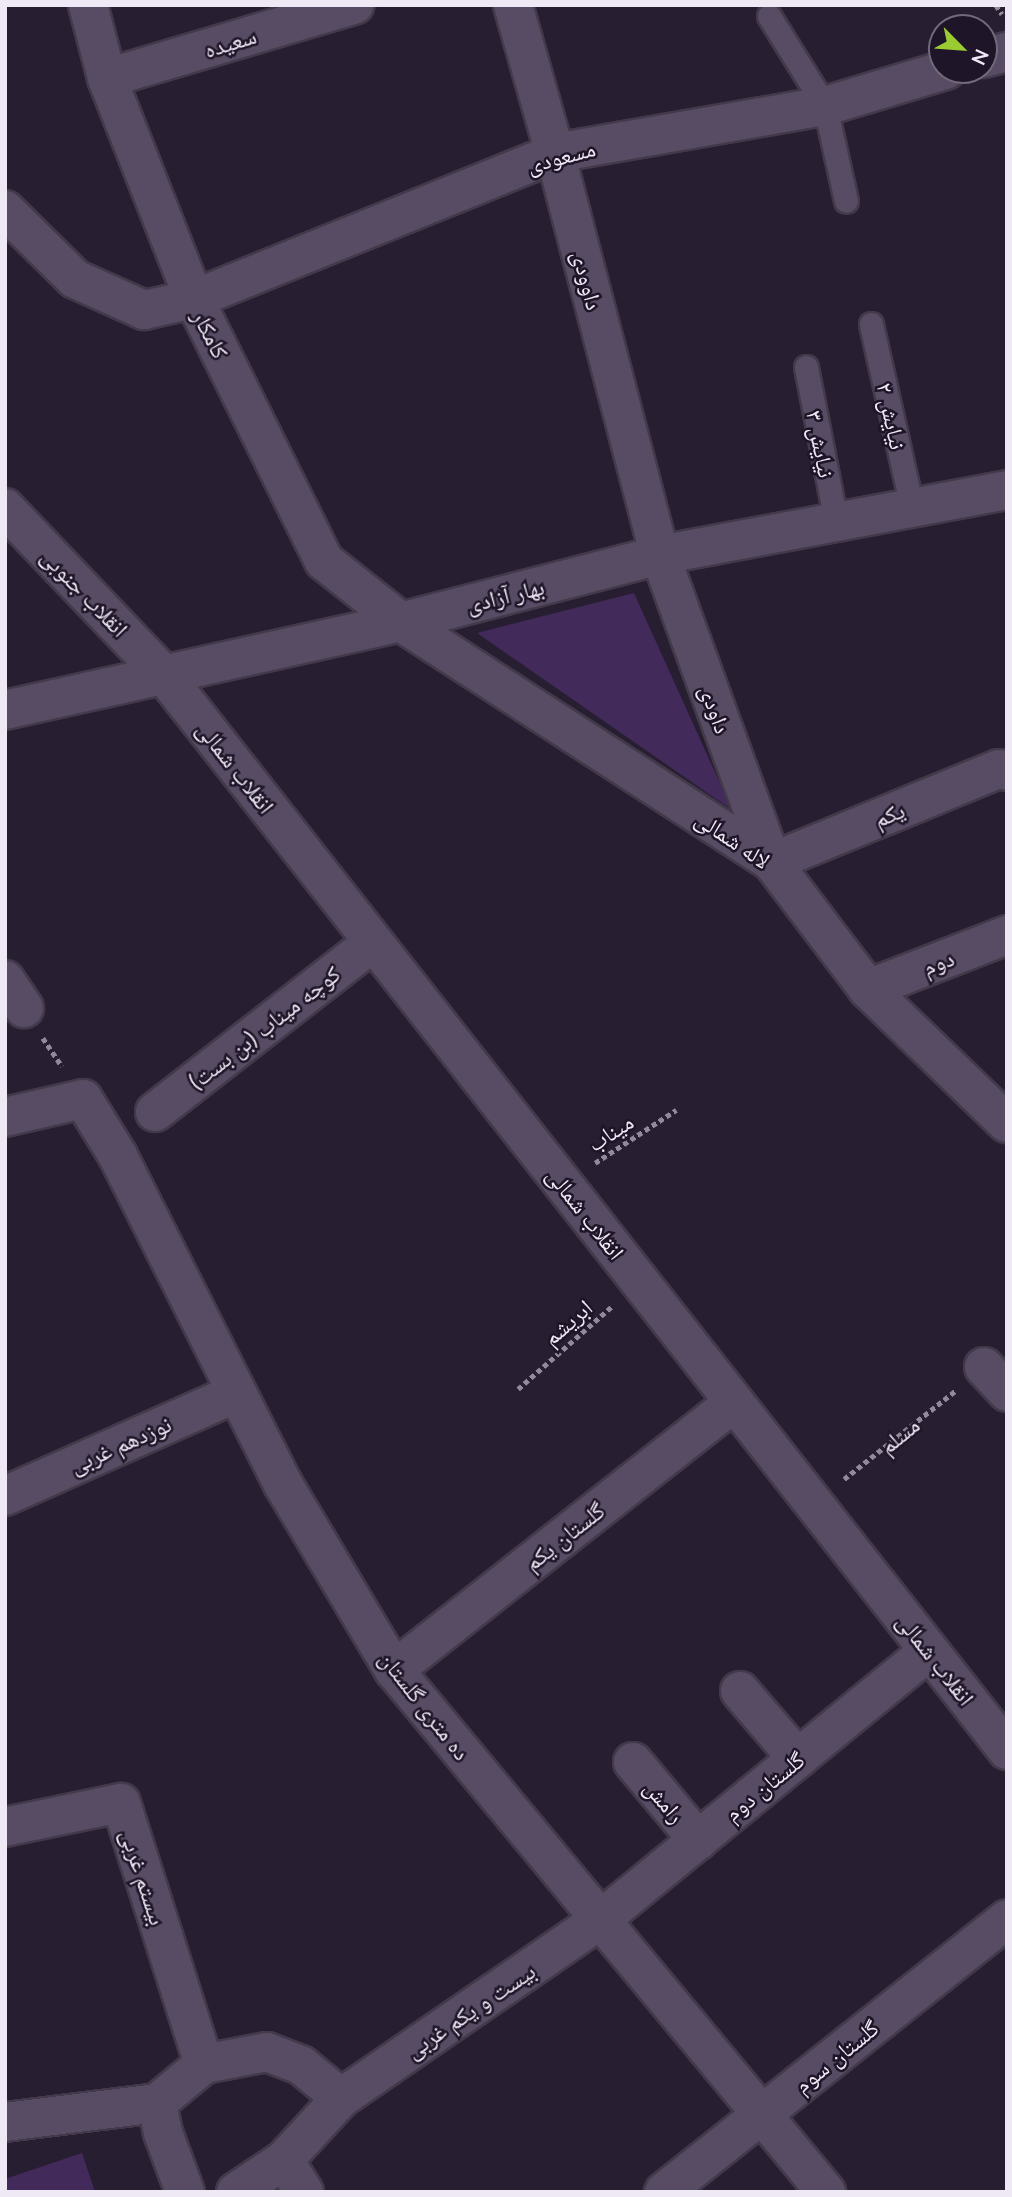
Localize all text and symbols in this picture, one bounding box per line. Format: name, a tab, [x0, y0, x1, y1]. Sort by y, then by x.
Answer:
north arrow	[928, 14, 998, 84]
street label: سعیده	[201, 21, 259, 63]
text: N	[967, 46, 994, 69]
street label: مسعودی	[524, 134, 598, 178]
street label: داوودی	[567, 247, 609, 313]
street label: کامکار	[187, 305, 235, 363]
street label: نیایش ۲	[871, 380, 913, 452]
street label: نیایش ۳	[801, 408, 841, 480]
street label: انقلاب جنوبی	[36, 542, 134, 642]
street label: بهار آزادی	[463, 572, 547, 618]
street label: داودی	[695, 681, 737, 737]
street label: انقلاب شمالی	[191, 715, 281, 819]
street label: یکم	[870, 795, 908, 833]
street label: لاله شمالی	[690, 804, 776, 874]
street label: دوم	[918, 943, 958, 981]
street label: کوچه میناب (بن بست)	[183, 959, 345, 1095]
street label: میناب	[582, 1107, 638, 1157]
street label: انقلاب شمالی	[541, 1161, 631, 1265]
street label: ابریشم	[537, 1293, 597, 1351]
street label: نوزدهم غربی	[65, 1409, 175, 1479]
street label: مسلم	[873, 1411, 925, 1459]
street label: گلستان یکم	[518, 1496, 610, 1576]
street label: انقلاب شمالی	[891, 1607, 981, 1711]
street label: ده متری گلستان	[374, 1645, 476, 1765]
street label: گلستان دوم	[718, 1745, 810, 1827]
street label: رامش	[639, 1774, 691, 1828]
street label: بیستم غربی	[116, 1826, 172, 1928]
street label: بیست و یکم غربی	[400, 1956, 540, 2064]
street label: گلستان سوم	[788, 2013, 884, 2099]

